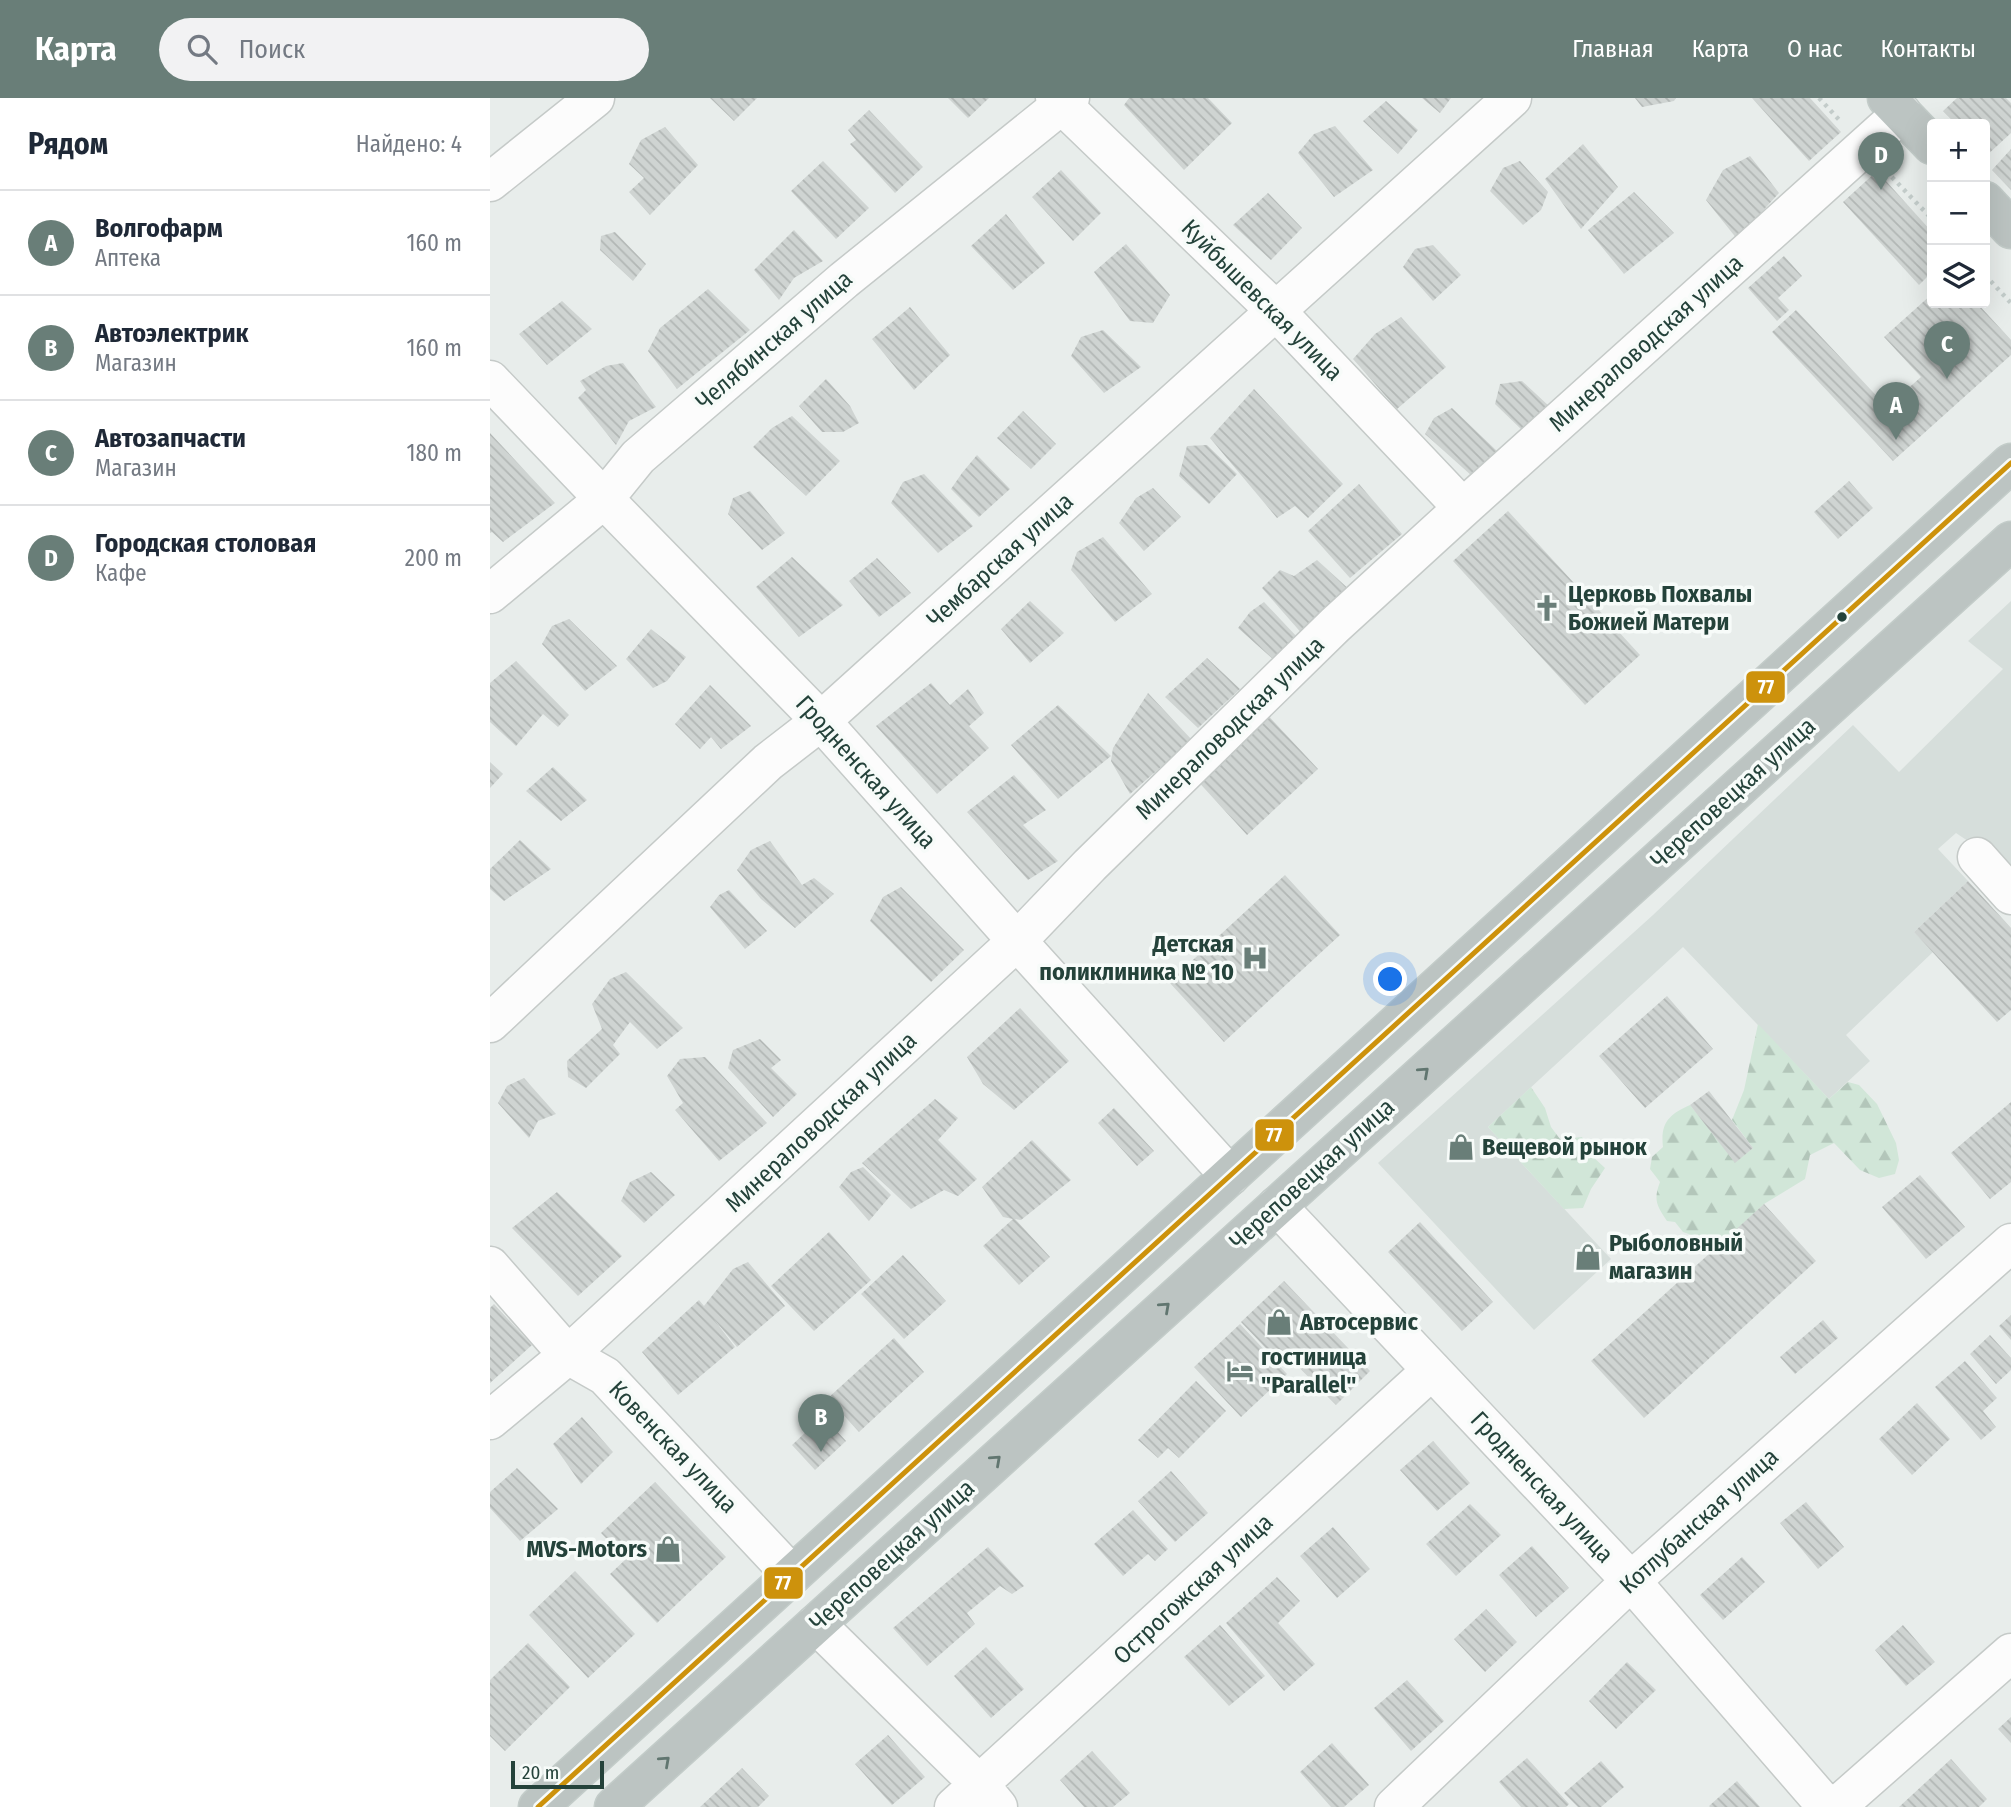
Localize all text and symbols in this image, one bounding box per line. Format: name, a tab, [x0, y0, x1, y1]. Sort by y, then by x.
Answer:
search box	[159, 18, 649, 81]
text: Карта	[35, 29, 117, 69]
icon: search	[183, 30, 221, 68]
text: Поиск	[239, 34, 305, 65]
text: Главная	[1572, 35, 1654, 63]
text: Карта	[1692, 35, 1749, 63]
text: О нас	[1787, 35, 1842, 63]
text: Контакты	[1880, 35, 1976, 63]
map controls	[1927, 119, 1990, 308]
button: +	[1927, 119, 1990, 182]
text: Рядом	[28, 126, 108, 162]
text: Найдено: 4	[356, 130, 462, 158]
pin: D	[1858, 132, 1904, 190]
button: −	[1927, 182, 1990, 245]
text: Волгофарм	[95, 213, 223, 244]
street label: Куйбышевская улица	[1176, 214, 1348, 386]
text: A	[45, 229, 57, 257]
text: 160 m	[407, 229, 462, 257]
text: Аптека	[95, 244, 161, 272]
button: layers	[1927, 245, 1990, 308]
street label: Минераловодская улица	[1543, 249, 1749, 437]
street label: Челябинская улица	[690, 265, 858, 415]
text: Автоэлектрик	[95, 318, 249, 349]
pin: C	[1924, 321, 1970, 379]
text: B	[45, 334, 57, 362]
text: 160 m	[407, 334, 462, 362]
text: Магазин	[95, 349, 177, 377]
pin: A	[1873, 382, 1919, 440]
text: Автозапчасти	[95, 423, 246, 454]
text: C	[45, 439, 57, 467]
text: 180 m	[406, 439, 462, 467]
text: Магазин	[95, 454, 177, 482]
street label: Чембарская улица	[921, 487, 1079, 633]
text: Городская столовая	[95, 528, 316, 559]
text: D	[44, 544, 58, 572]
text: 200 m	[405, 544, 462, 572]
text: Кафе	[95, 559, 147, 587]
place label: Церковь Похвалы Божией Матери	[1568, 580, 1752, 636]
church icon: Церковь Похвалы Божией Матери	[1532, 593, 1562, 623]
unlabelled marker	[1835, 610, 1849, 624]
street label: Минераловодская улица	[1130, 631, 1330, 825]
line badge: 77	[1745, 670, 1786, 704]
text: 77	[1758, 676, 1774, 699]
street label: Гродненская улица	[790, 690, 942, 854]
street label: Череповецкая улица	[1645, 712, 1821, 874]
place label: Детская поликлиника № 10	[1039, 930, 1234, 986]
hospital icon: Детская поликлиника № 10	[1240, 943, 1270, 973]
your location	[1373, 962, 1407, 996]
street label: Минераловодская улица	[720, 1026, 922, 1218]
one-way arrow	[1416, 1068, 1429, 1081]
street label: Череповецкая улица	[1224, 1093, 1400, 1255]
line badge: 77	[1254, 1118, 1295, 1152]
text: 77	[1266, 1124, 1282, 1147]
shop icon: Вещевой рынок	[1446, 1132, 1476, 1162]
place label: Вещевой рынок	[1482, 1133, 1648, 1161]
place label: Рыболовный магазин	[1609, 1229, 1743, 1285]
shop icon: Рыболовный магазин	[1573, 1242, 1603, 1272]
one-way arrow	[1157, 1303, 1170, 1315]
shop icon: Автосервис	[1264, 1307, 1294, 1337]
place label: Автосервис	[1299, 1308, 1418, 1336]
place label: гостиница "Parallel"	[1261, 1343, 1367, 1399]
hotel icon: гостиница "Parallel"	[1225, 1356, 1255, 1386]
street label: Ковенская улица	[603, 1375, 743, 1519]
pin: B	[798, 1394, 844, 1452]
street label: Гродненская улица	[1465, 1406, 1619, 1568]
street label: Котлубанская улица	[1614, 1442, 1784, 1600]
one-way arrow	[988, 1456, 1001, 1468]
street label: Череповецкая улица	[804, 1474, 980, 1636]
street label: Острогожская улица	[1108, 1508, 1278, 1670]
shop icon: MVS-Motors	[653, 1534, 683, 1564]
place label: MVS-Motors	[526, 1535, 647, 1563]
line badge: 77	[763, 1566, 804, 1600]
text: 77	[775, 1572, 791, 1595]
one-way arrow	[657, 1757, 670, 1769]
scale bar	[511, 1758, 604, 1790]
text: 20 m	[522, 1761, 559, 1784]

